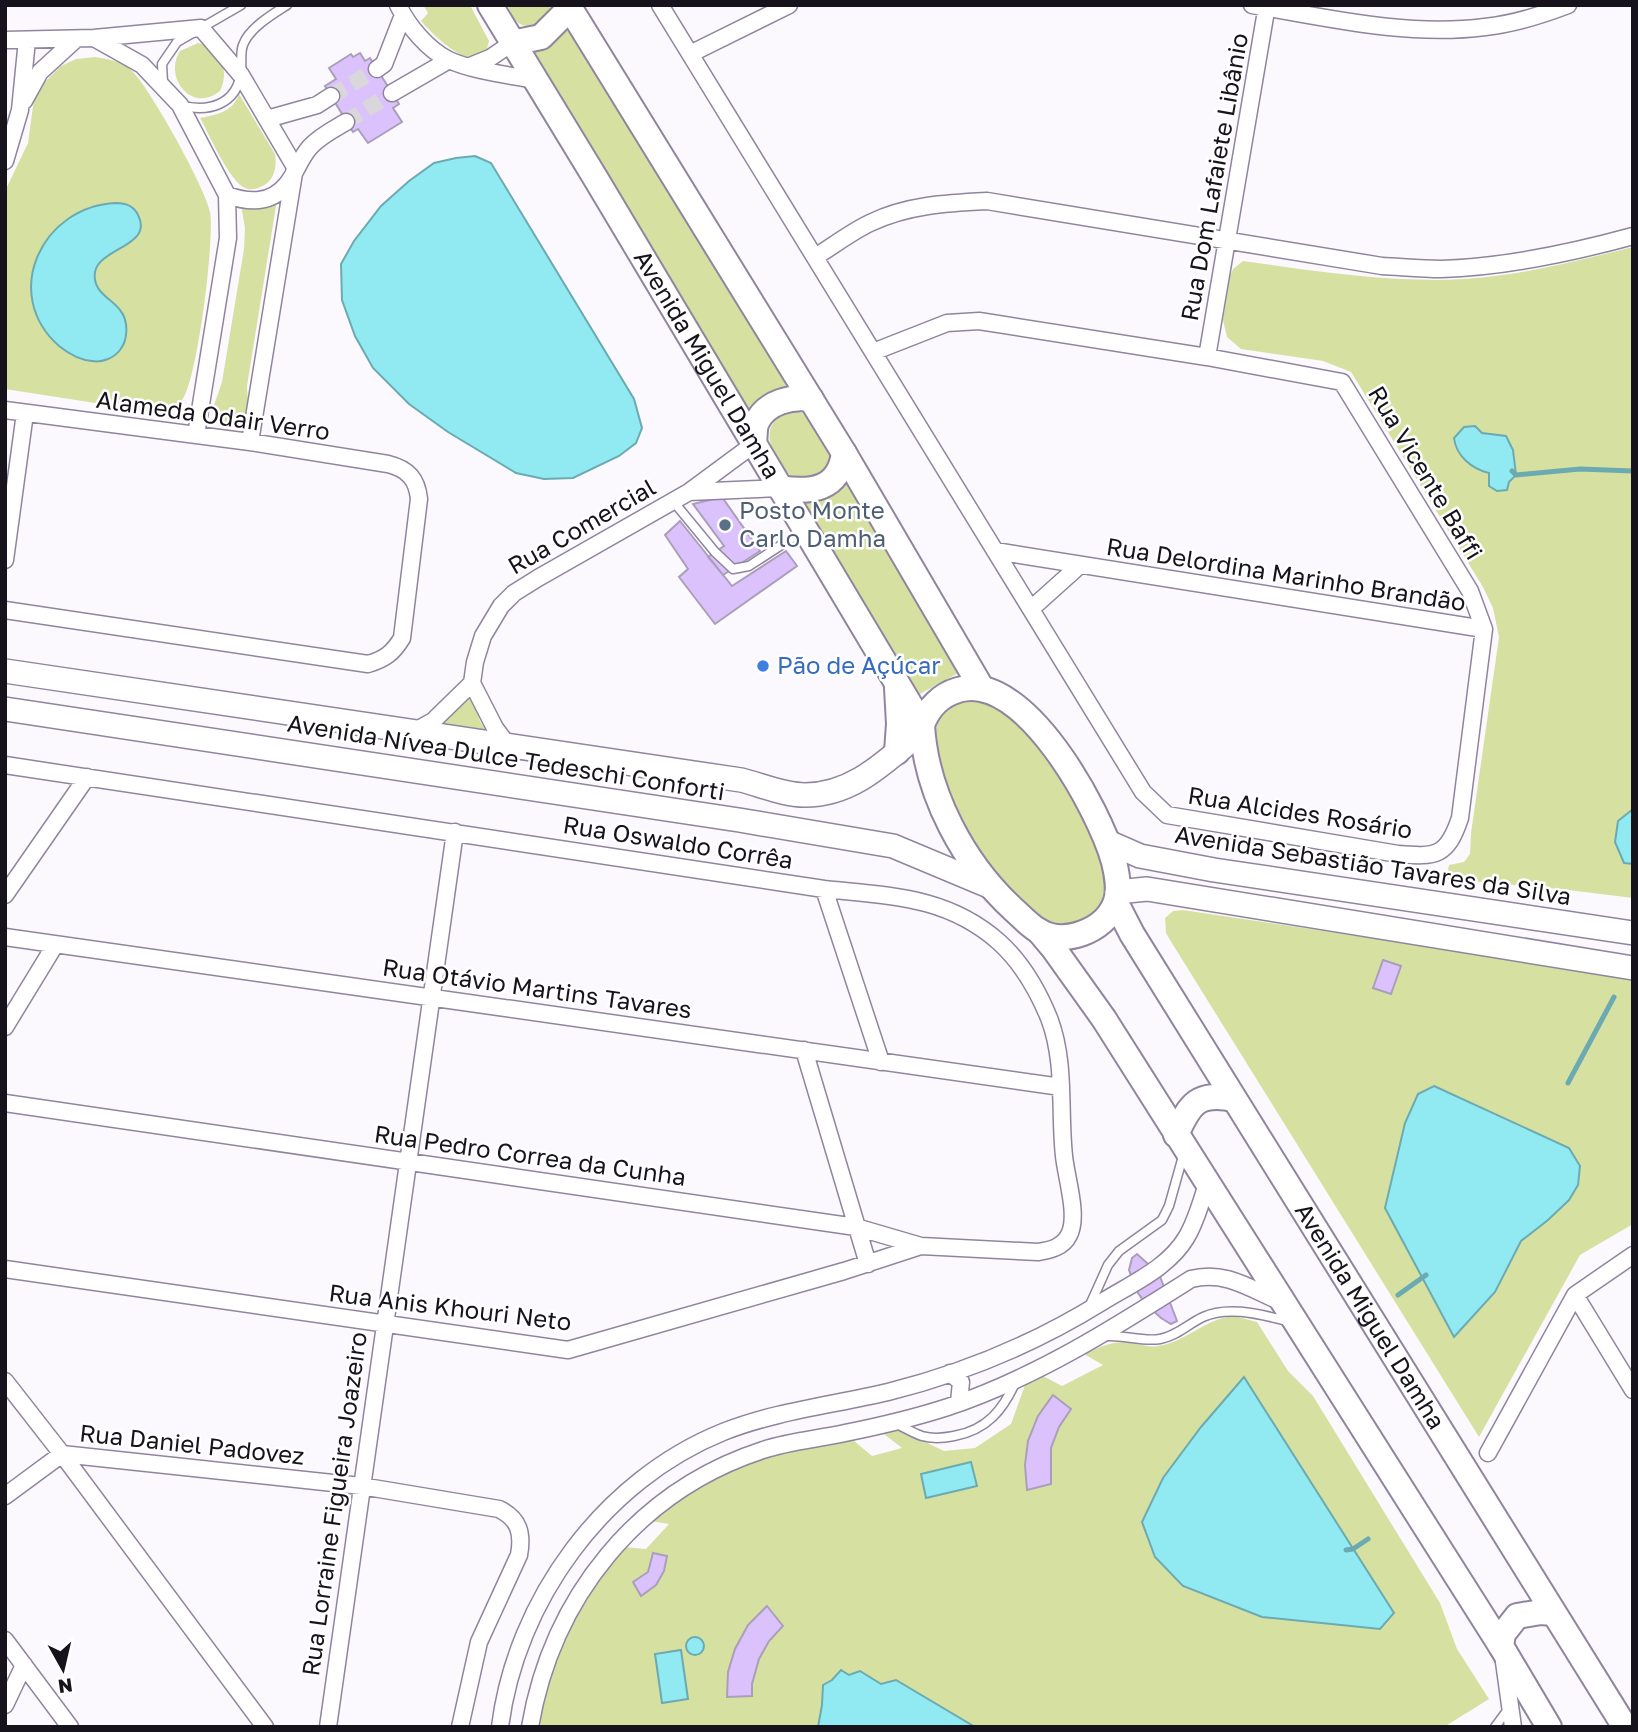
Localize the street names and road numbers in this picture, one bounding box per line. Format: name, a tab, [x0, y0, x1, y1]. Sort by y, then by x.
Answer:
street label: Rua Dom Lafaiete Libânio	[1174, 31, 1253, 323]
street label: Avenida Miguel Damha	[629, 244, 787, 483]
street label: Rua Vicente Baffi	[1363, 380, 1490, 564]
street label: Alameda Odair Verro	[95, 384, 332, 445]
street label: Rua Comercial	[502, 472, 660, 580]
street label: Rua Delordina Marinho Brandão	[1105, 531, 1468, 616]
street label: Avenida Nívea Dulce Tedeschi Conforti	[285, 708, 727, 805]
street label: Rua Alcides Rosário	[1186, 779, 1415, 844]
street label: Rua Oswaldo Corrêa	[561, 809, 795, 874]
street label: Avenida Sebastião Tavares da Silva	[1173, 819, 1573, 910]
street label: Rua Otávio Martins Tavares	[381, 951, 694, 1024]
street label: Rua Pedro Correa da Cunha	[372, 1118, 688, 1191]
street label: Avenida Miguel Damha	[1290, 1197, 1452, 1434]
street label: Rua Anis Khouri Neto	[327, 1277, 573, 1336]
street label: Rua Lorraine Figueira Joazeiro	[295, 1330, 372, 1678]
street label: Rua Daniel Padovez	[78, 1417, 306, 1470]

